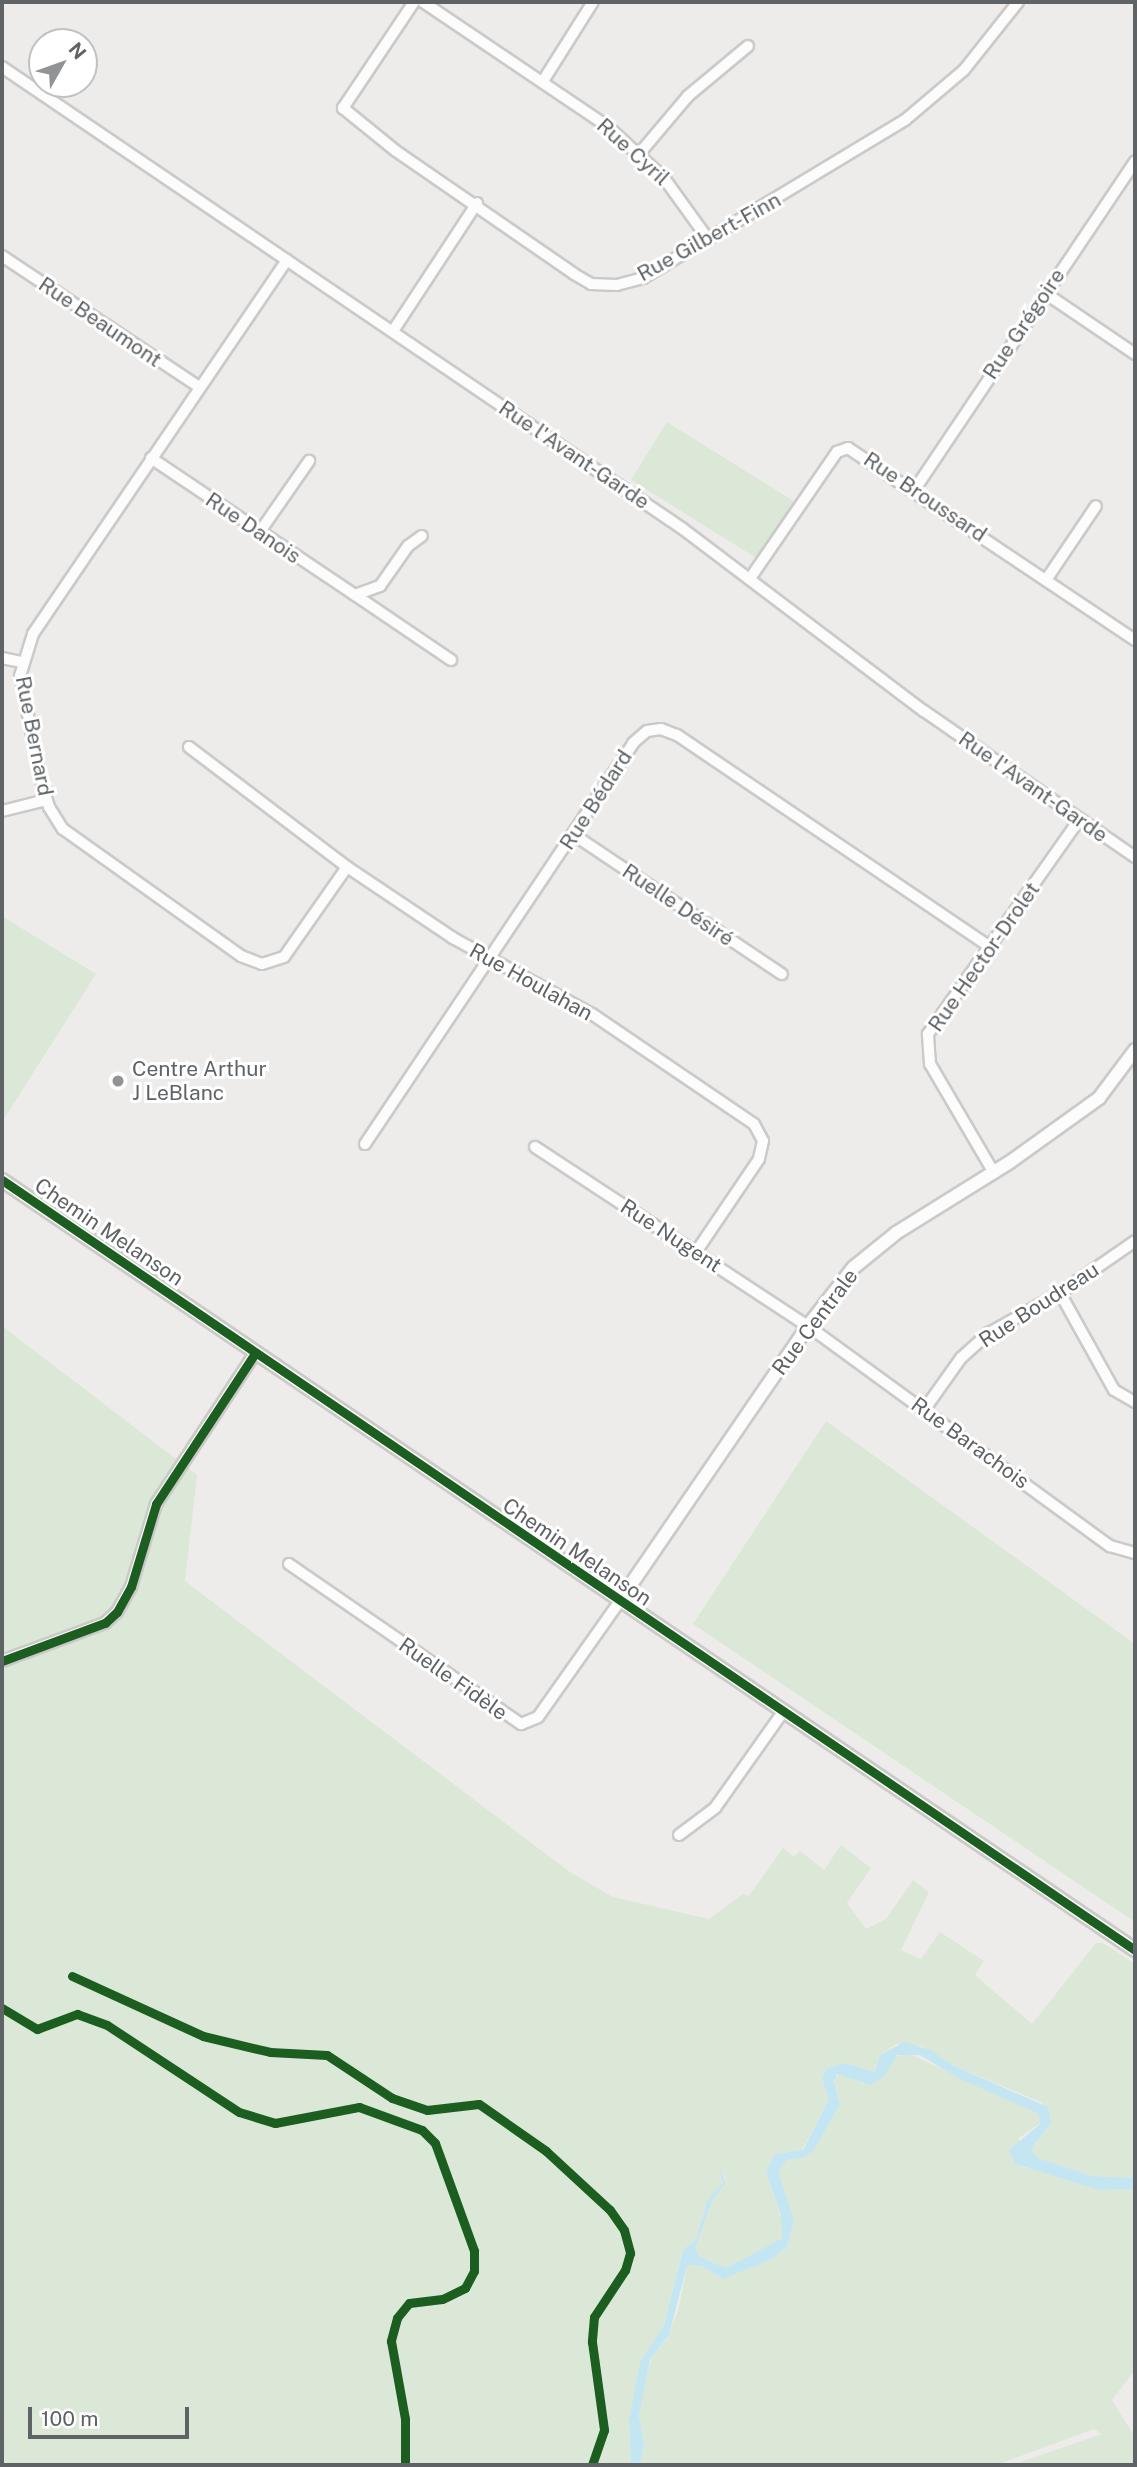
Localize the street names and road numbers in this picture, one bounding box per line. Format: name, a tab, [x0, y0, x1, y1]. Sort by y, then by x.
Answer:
street label: Rue Cyril	[592, 113, 674, 191]
street label: Rue Gilbert-Finn	[633, 187, 785, 287]
street label: Rue Grégoire	[978, 264, 1070, 384]
street label: Rue Beaumont	[34, 272, 166, 372]
street label: Rue l'Avant-Garde	[494, 395, 654, 515]
street label: Rue Broussard	[859, 447, 991, 547]
street label: Rue Danois	[201, 487, 305, 569]
street label: Rue Bernard	[10, 674, 58, 798]
street label: Rue l'Avant-Garde	[954, 726, 1112, 848]
street label: Rue Bédard	[554, 745, 638, 855]
street label: Ruelle Désiré	[617, 858, 739, 952]
street label: Rue Hector-Drolet	[923, 877, 1045, 1037]
street label: Rue Houlahan	[465, 938, 597, 1026]
street label: Chemin Melanson	[30, 1173, 188, 1291]
street label: Rue Nugent	[616, 1194, 726, 1278]
street label: Rue Boudreau	[974, 1257, 1104, 1353]
street label: Rue Centrale	[767, 1264, 863, 1380]
street label: Rue Barachois	[906, 1392, 1034, 1494]
street label: Chemin Melanson	[498, 1493, 656, 1611]
street label: Ruelle Fidèle	[394, 1632, 512, 1726]

